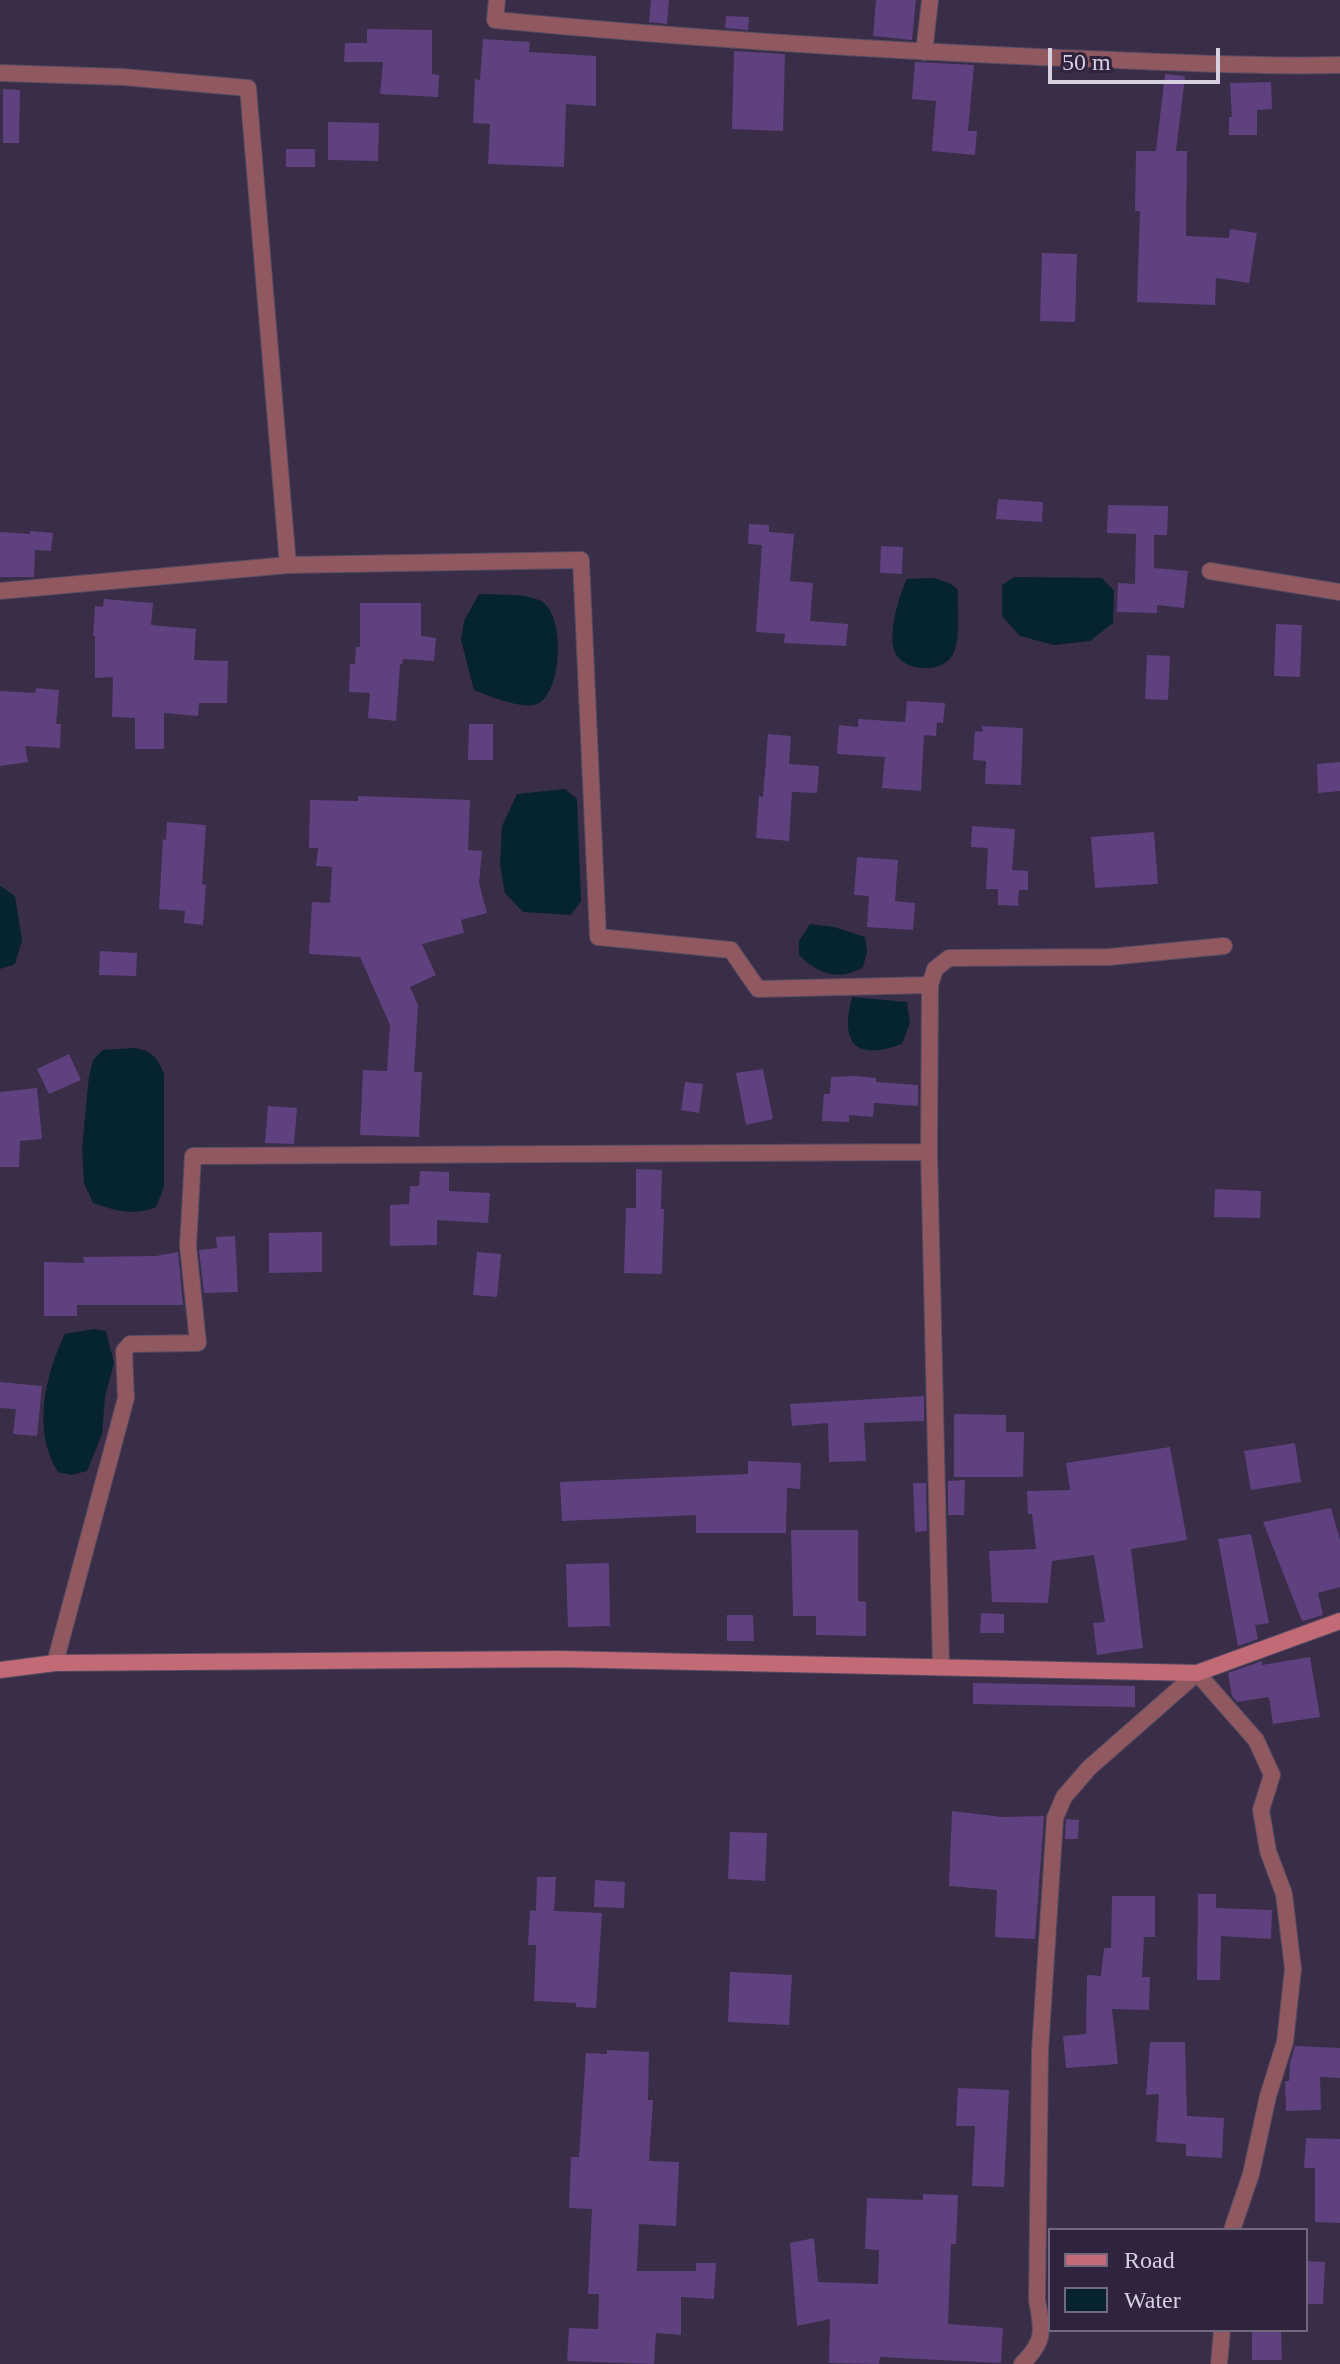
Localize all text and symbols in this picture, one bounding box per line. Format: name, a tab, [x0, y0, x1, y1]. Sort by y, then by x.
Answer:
scale bar	[1052, 32, 1224, 82]
text: 50 m	[1062, 49, 1111, 75]
legend	[1048, 2228, 1308, 2332]
text: Road	[1124, 2247, 1175, 2273]
text: Water	[1124, 2287, 1181, 2313]

